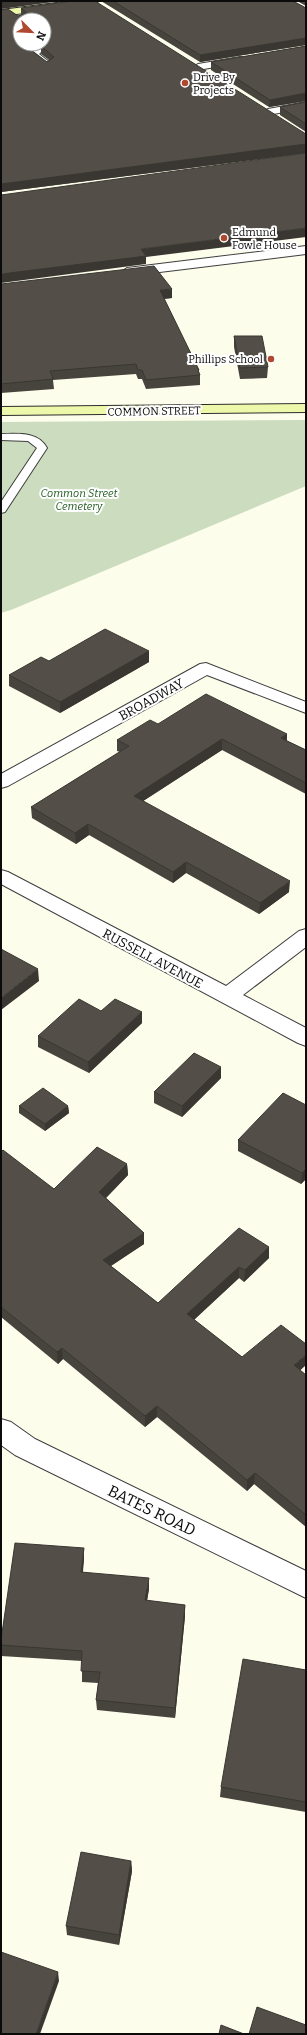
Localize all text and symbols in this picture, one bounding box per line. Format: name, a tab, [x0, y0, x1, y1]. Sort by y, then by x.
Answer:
north arrow	[12, 12, 52, 52]
text: N	[33, 29, 48, 43]
place label: Drive By Projects	[193, 71, 235, 97]
marker: Drive By Projects	[180, 78, 190, 88]
place label: Edmund Fowle House	[232, 226, 297, 252]
marker: Edmund Fowle House	[219, 233, 229, 243]
place label: Phillips School	[188, 353, 263, 366]
marker: Phillips School	[266, 354, 276, 364]
street label: COMMON STREET	[107, 404, 201, 419]
park label: Common Street Cemetery	[41, 487, 117, 513]
street label: BROADWAY	[116, 675, 187, 723]
street label: RUSSELL AVENUE	[100, 926, 205, 991]
street label: BATES ROAD	[105, 1481, 199, 1540]

